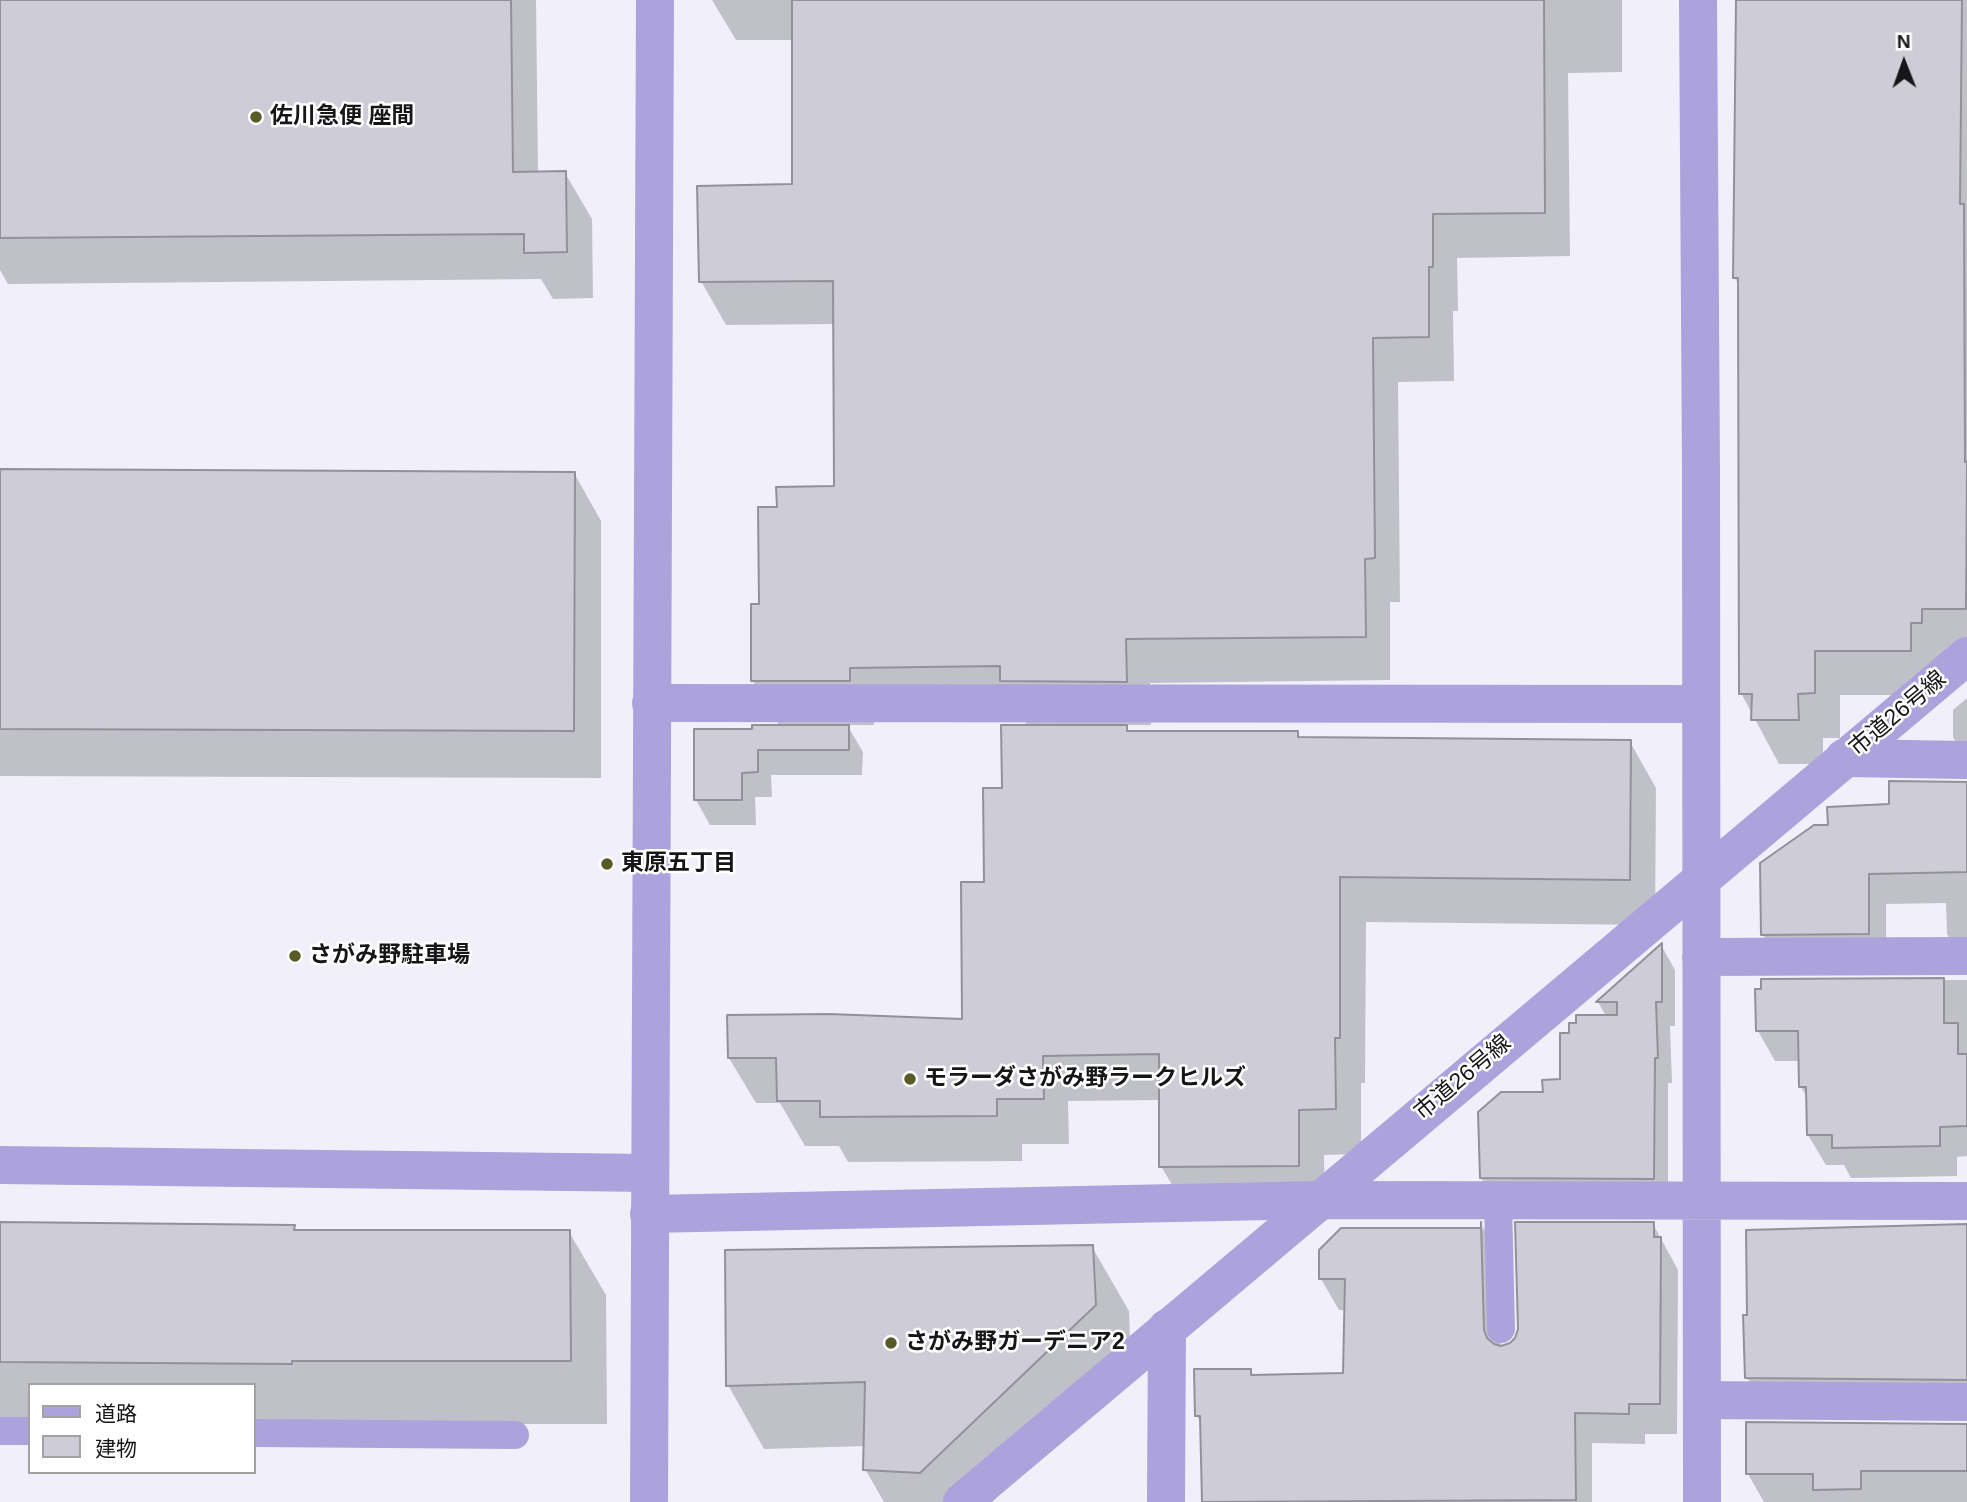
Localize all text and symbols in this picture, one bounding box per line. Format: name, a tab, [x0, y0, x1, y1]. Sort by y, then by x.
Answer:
north arrow	[1869, 28, 1939, 98]
text: N	[1897, 31, 1911, 52]
place label: 佐川急便 座間	[270, 103, 414, 131]
marker: 佐川急便 座間	[248, 109, 264, 125]
street label: 市道26号線	[1844, 666, 1952, 762]
place label: 東原五丁目	[621, 850, 736, 878]
marker: 東原五丁目	[599, 856, 615, 872]
place label: さがみ野駐車場	[309, 942, 470, 970]
marker: さがみ野駐車場	[287, 948, 303, 964]
street label: 市道26号線	[1409, 1030, 1517, 1126]
place label: モラーダさがみ野ラークヒルズ	[924, 1065, 1246, 1093]
marker: モラーダさがみ野ラークヒルズ	[902, 1071, 918, 1087]
place label: さがみ野ガーデニア2	[905, 1329, 1125, 1357]
marker: さがみ野ガーデニア2	[883, 1335, 899, 1351]
legend	[28, 1383, 256, 1474]
text: 道路	[95, 1402, 137, 1425]
text: 建物	[95, 1437, 137, 1460]

